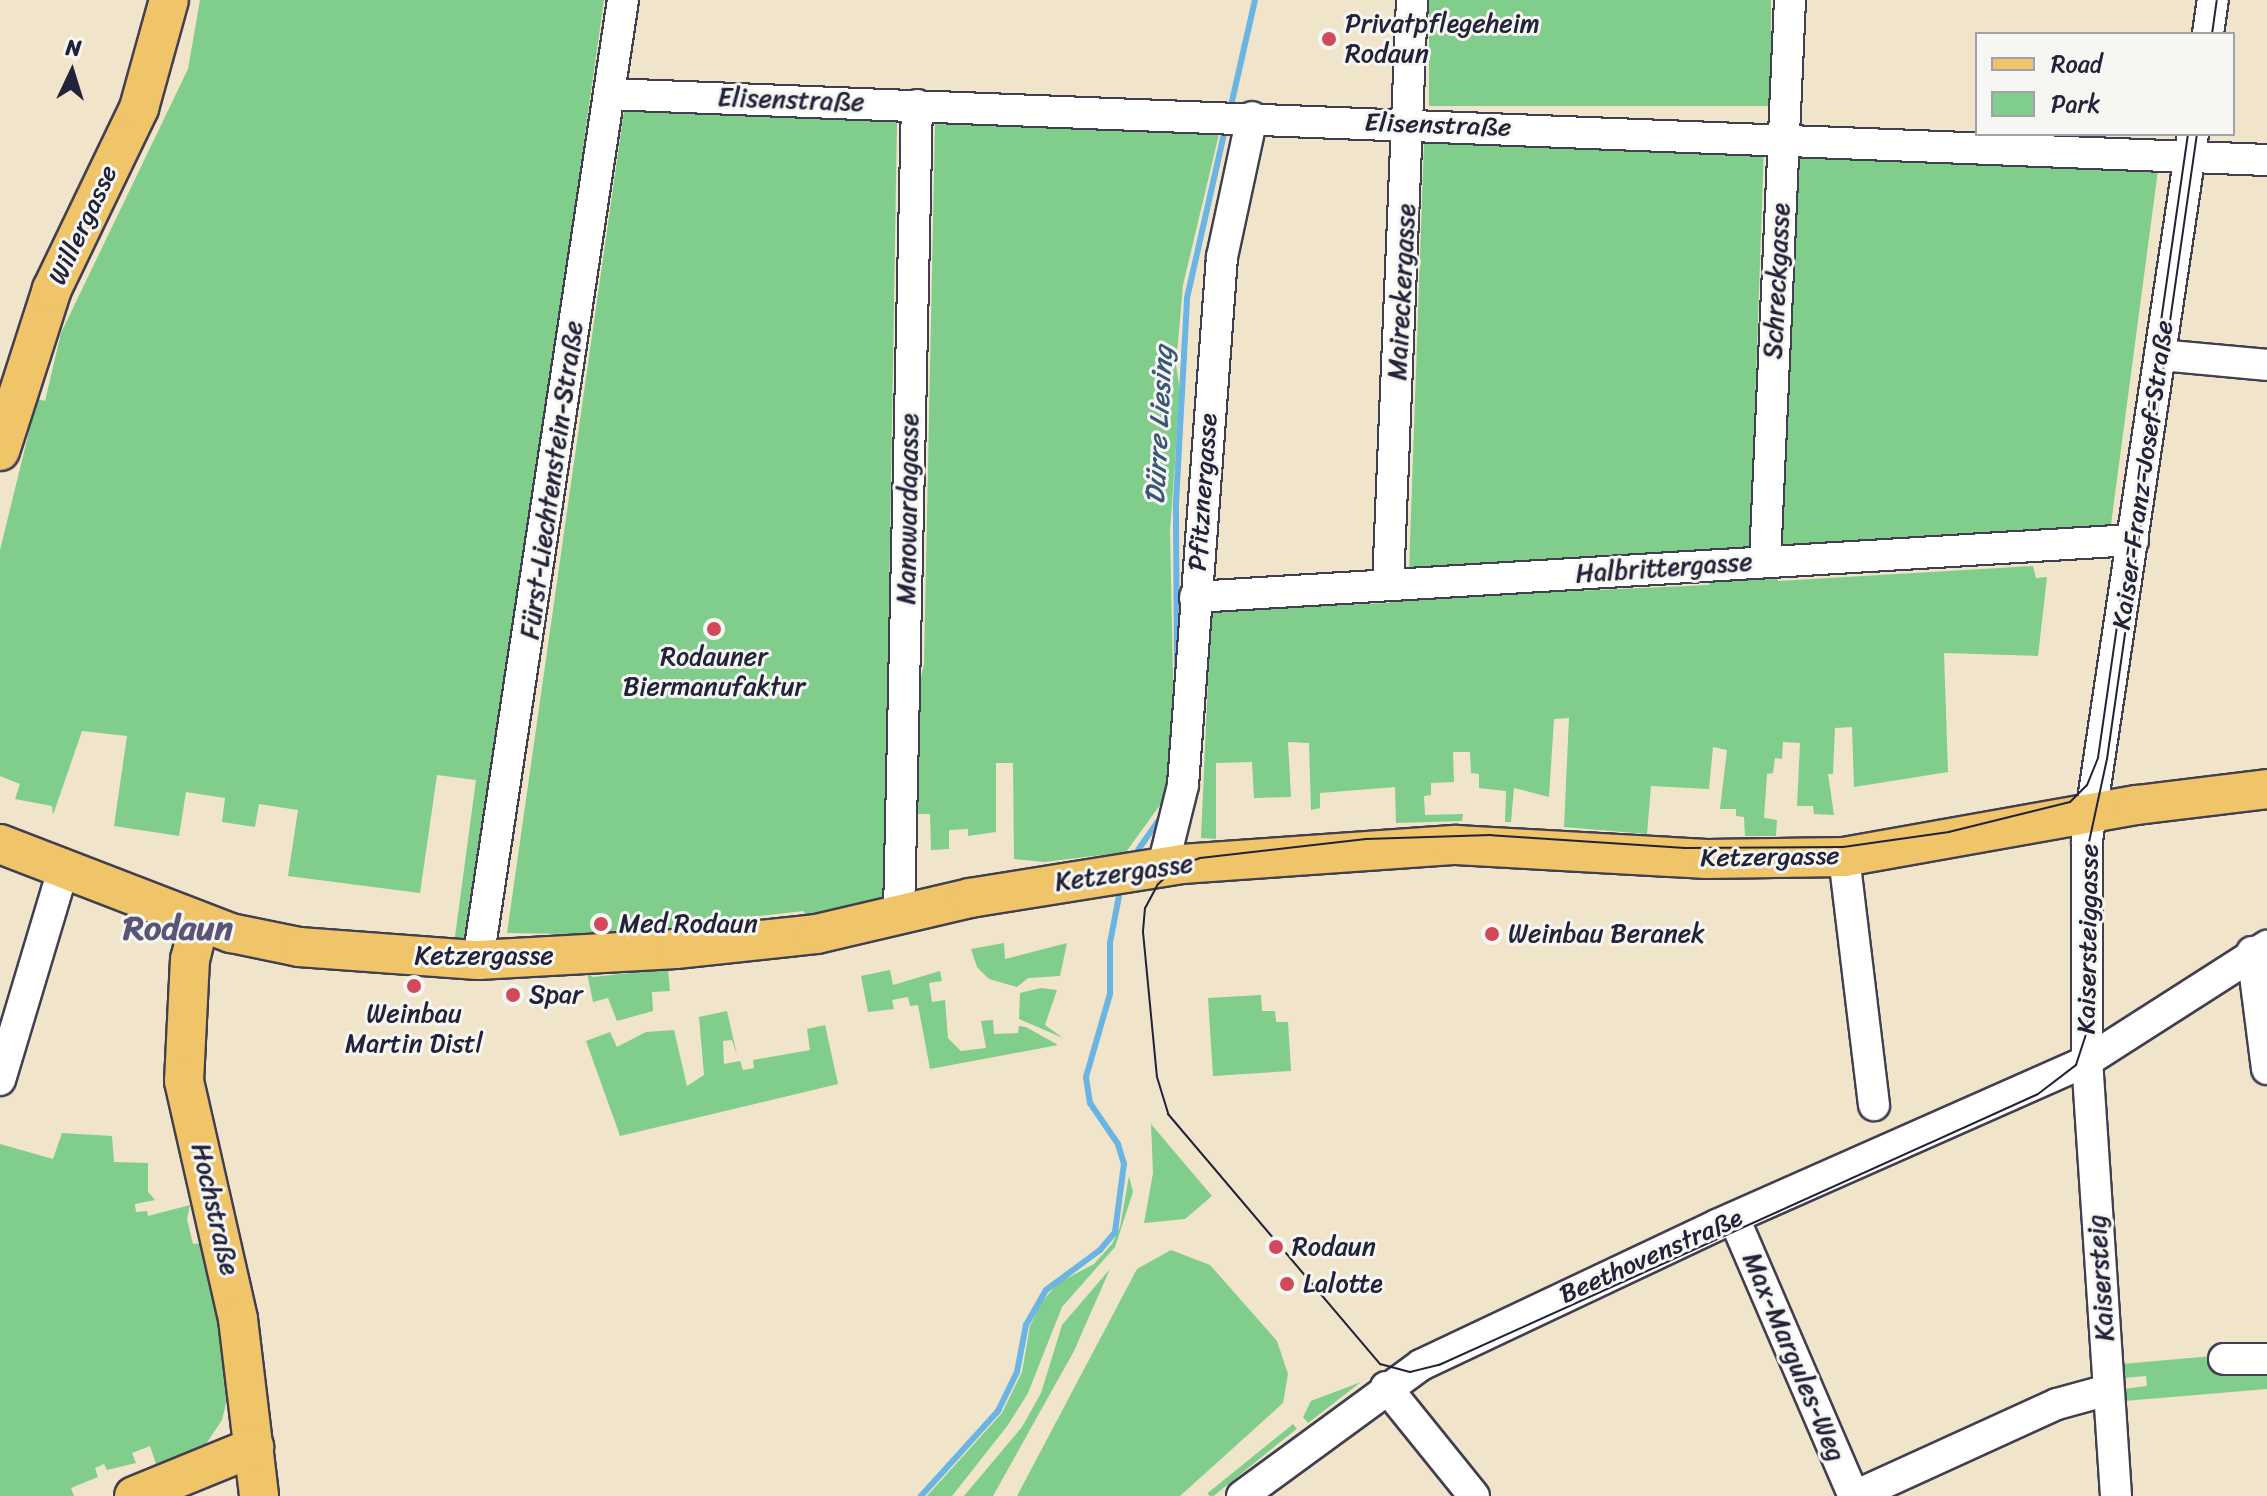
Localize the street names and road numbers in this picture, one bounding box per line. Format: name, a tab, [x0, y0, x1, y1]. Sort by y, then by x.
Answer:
street label: Elisenstraße	[717, 82, 865, 118]
street label: Elisenstraße	[1364, 107, 1512, 143]
street label: Willergasse	[42, 160, 124, 290]
street label: Schreckgasse	[1757, 202, 1797, 360]
street label: Maireckergasse	[1382, 203, 1422, 381]
street label: Kaiser-Franz-Josef-Straße	[2106, 318, 2180, 632]
street label: Fürst-Liechtenstein-Straße	[514, 319, 590, 641]
street label: Pfitznergasse	[1182, 412, 1224, 572]
street label: Manowardagasse	[891, 413, 925, 605]
street label: Halbrittergasse	[1574, 546, 1754, 590]
street label: Ketzergasse	[1700, 840, 1840, 874]
street label: Kaisersteiggasse	[2071, 844, 2105, 1034]
street label: Ketzergasse	[1053, 848, 1195, 898]
street label: Ketzergasse	[414, 940, 554, 972]
street label: Hochstraße	[185, 1140, 245, 1278]
street label: Beethovenstraße	[1555, 1202, 1747, 1310]
street label: Kaisersteig	[2081, 1214, 2121, 1342]
street label: Max-Margules-Weg	[1736, 1248, 1852, 1466]

